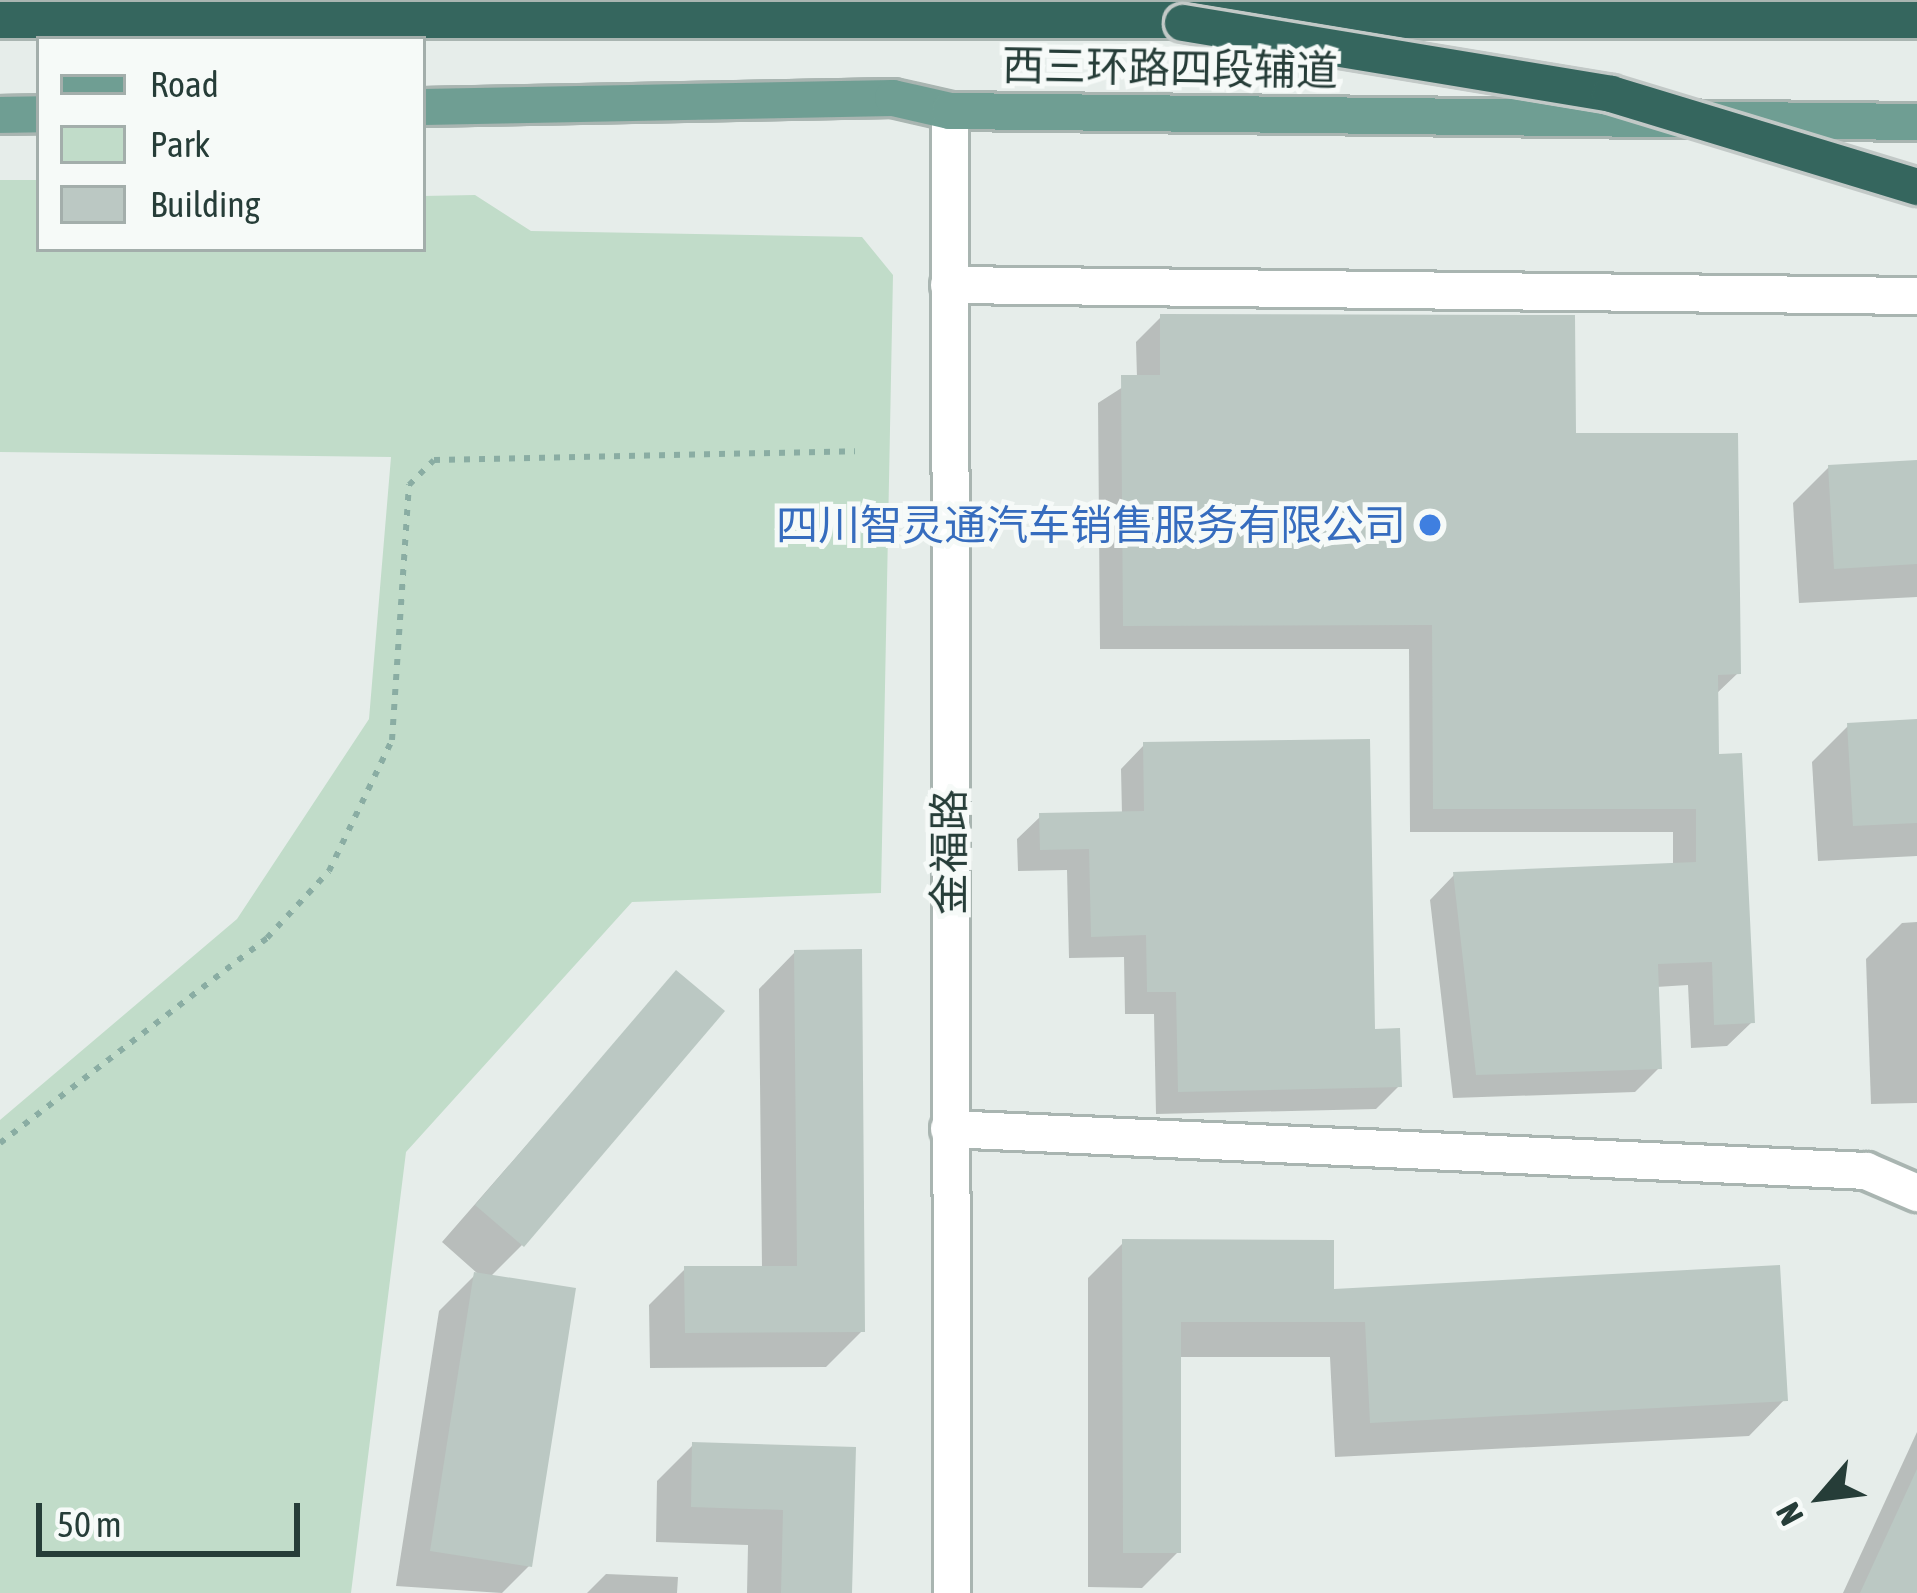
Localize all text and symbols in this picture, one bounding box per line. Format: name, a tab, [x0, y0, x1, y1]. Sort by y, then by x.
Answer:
legend	[36, 36, 426, 252]
street label: 西三环路四段辅道	[1002, 40, 1338, 96]
text: Road	[150, 63, 219, 105]
text: Park	[150, 123, 210, 165]
text: Building	[150, 183, 260, 225]
place label: 四川智灵通汽车销售服务有限公司	[776, 500, 1406, 550]
marker: 四川智灵通汽车销售服务有限公司	[1417, 512, 1443, 538]
street label: 金福路	[924, 789, 974, 915]
north arrow	[1761, 1437, 1881, 1557]
scale bar	[42, 1479, 306, 1553]
text: N	[1768, 1496, 1811, 1531]
text: 50 m	[57, 1503, 122, 1545]

